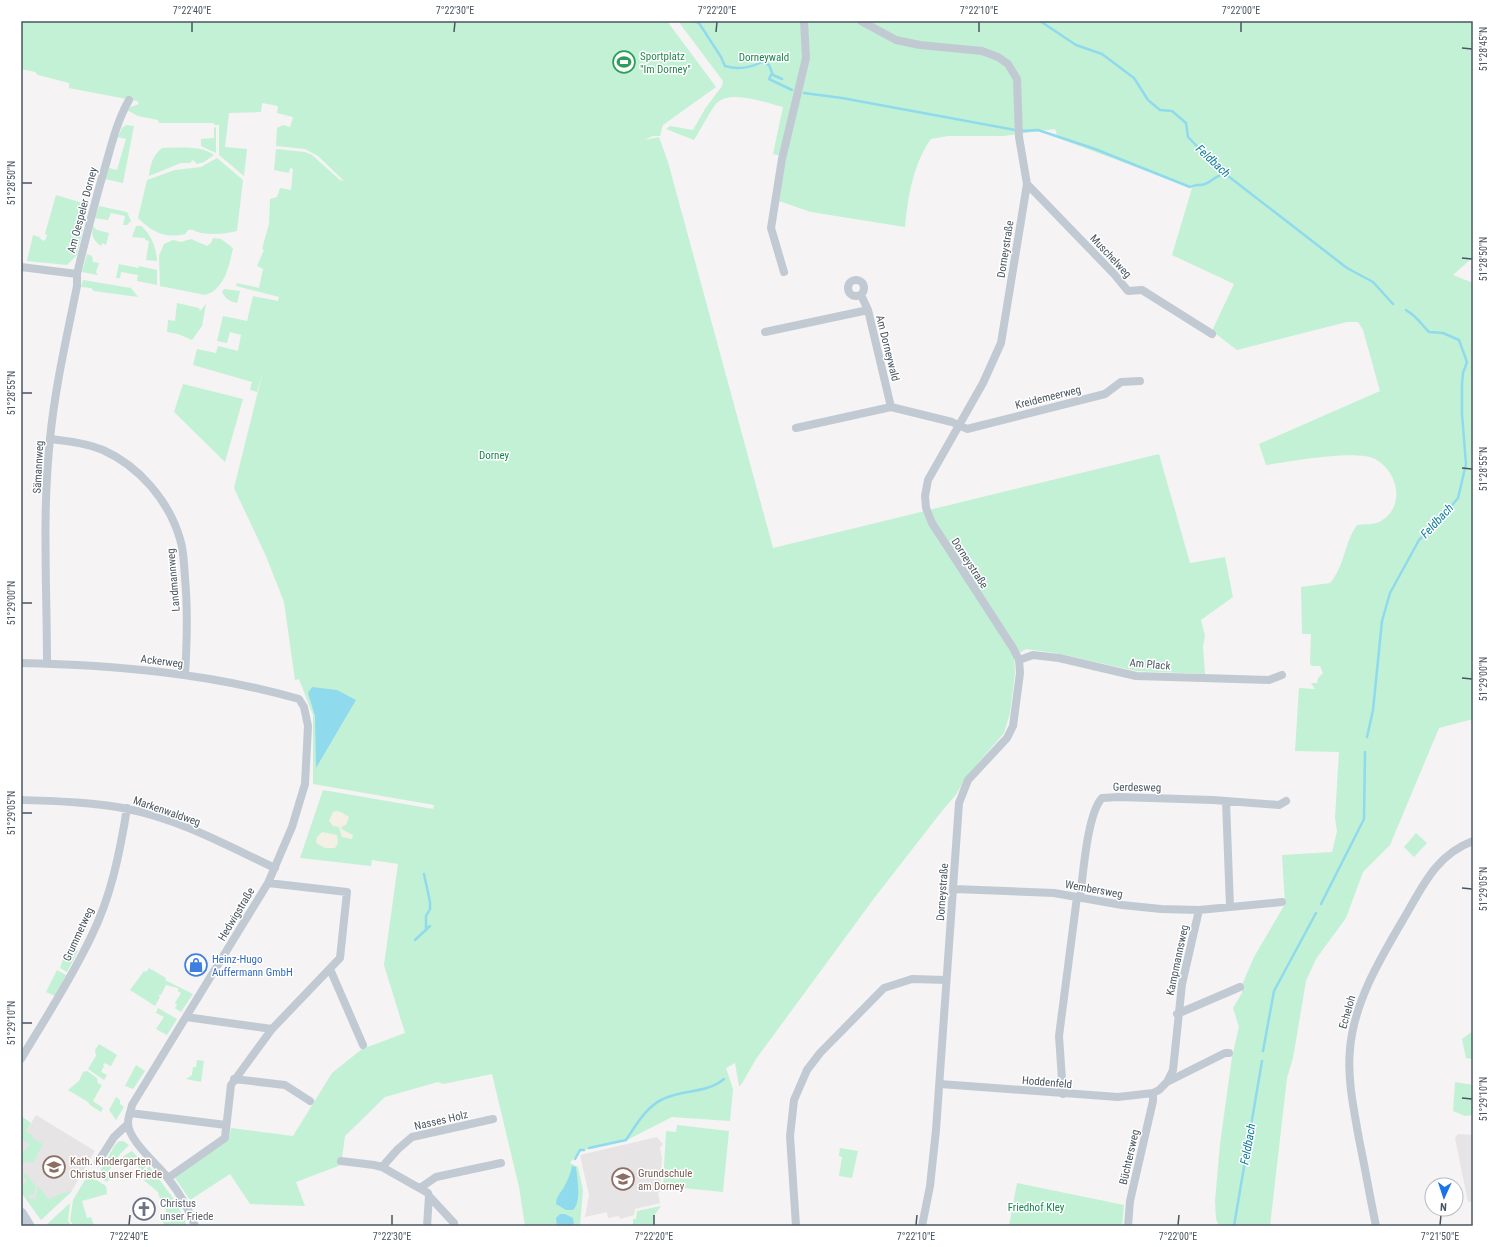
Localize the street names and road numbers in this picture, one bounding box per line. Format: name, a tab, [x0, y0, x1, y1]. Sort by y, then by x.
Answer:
street label: Am Oespeler Dorney	[65, 165, 100, 254]
street label: Dorneystraße	[995, 220, 1016, 279]
street label: Muschelweg	[1087, 232, 1134, 281]
street label: Am Dorneywald	[873, 314, 902, 383]
street label: Kreidemeerweg	[1014, 383, 1082, 412]
street label: Sämannweg	[31, 440, 46, 494]
street label: Dorneystraße	[948, 536, 991, 591]
street label: Landmannweg	[164, 548, 183, 612]
street label: Ackerweg	[140, 652, 184, 671]
street label: Am Plack	[1129, 656, 1171, 673]
street label: Gerdesweg	[1113, 781, 1161, 794]
street label: Markenwaldweg	[131, 794, 202, 829]
street label: Dorneystraße	[934, 863, 951, 921]
street label: Wembersweg	[1064, 878, 1124, 901]
street label: Hedwigstraße	[215, 885, 257, 943]
street label: Grummetweg	[60, 905, 97, 963]
street label: Kampmannsweg	[1164, 924, 1191, 997]
street label: Echeloh	[1337, 994, 1358, 1030]
street label: Hoddenfeld	[1021, 1074, 1073, 1091]
street label: Nasses Holz	[413, 1108, 469, 1133]
street label: Büchtersweg	[1117, 1128, 1142, 1186]

